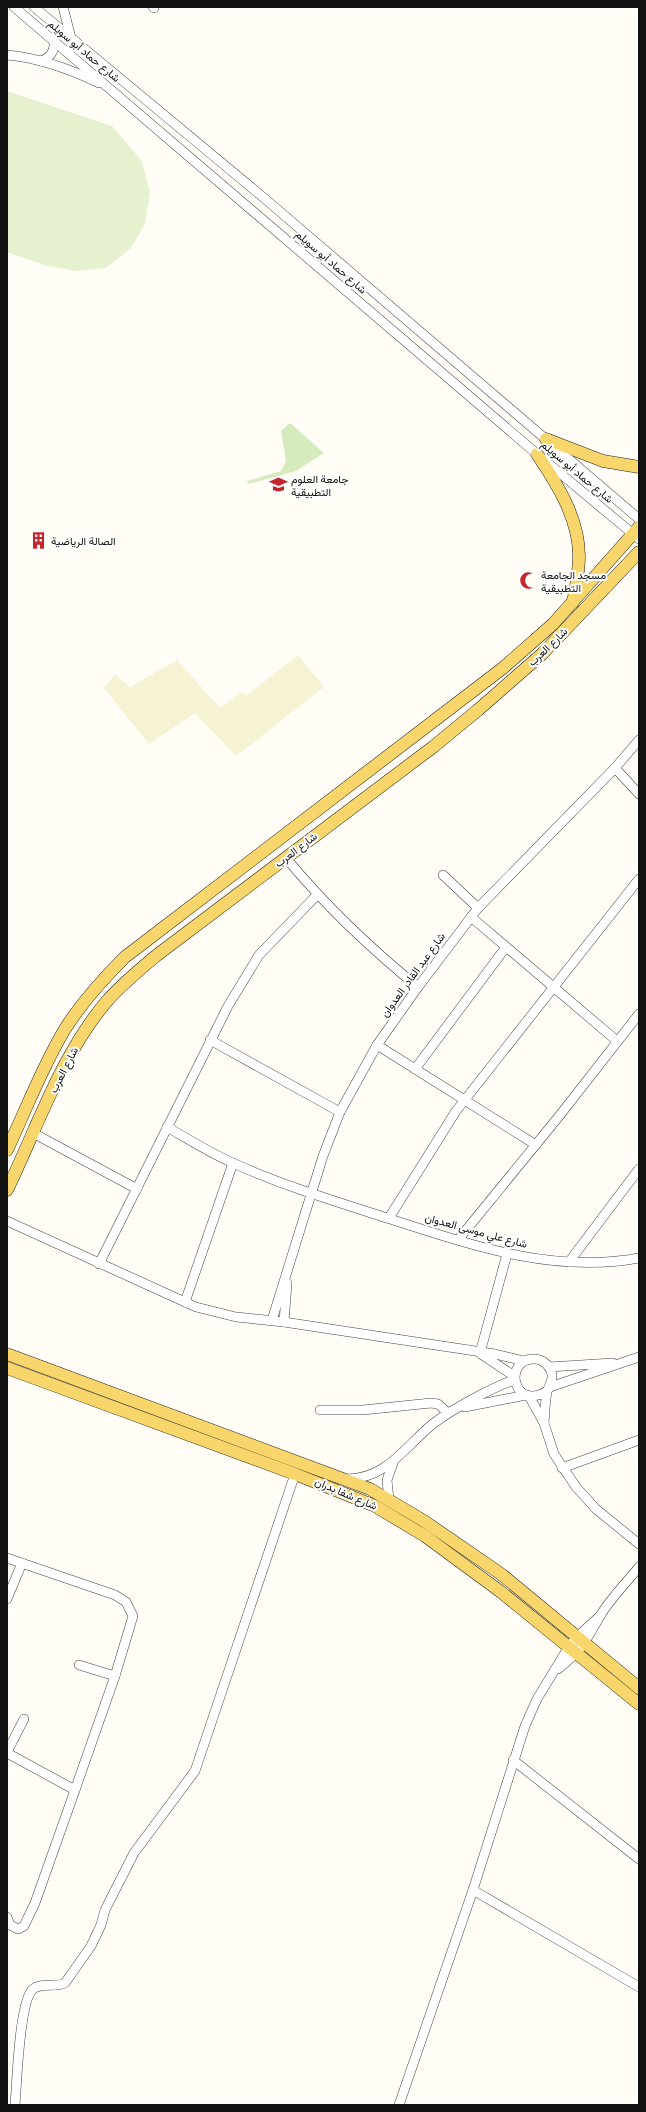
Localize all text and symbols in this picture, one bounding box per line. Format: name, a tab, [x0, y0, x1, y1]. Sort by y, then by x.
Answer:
street label: شارع حماد أبو سويلم	[45, 16, 123, 86]
street label: شارع حماد أبو سويلم	[292, 227, 370, 297]
street label: شارع حماد أبو سويلم	[538, 437, 616, 507]
place label: جامعة العلوم التطبيقية	[291, 472, 349, 500]
school or university icon: جامعة العلوم التطبيقية	[268, 475, 288, 495]
building icon: الصالة الرياضية	[28, 531, 48, 551]
place label: الصالة الرياضية	[51, 534, 116, 549]
place label: مسجد الجامعة التطبيقية	[541, 568, 606, 596]
mosque icon: مسجد الجامعة التطبيقية	[518, 571, 538, 591]
street label: شارع العرب	[525, 624, 571, 670]
street label: شارع العرب	[272, 829, 321, 871]
street label: شارع عبد القادر العدوان	[377, 929, 449, 1020]
street label: شارع العرب	[46, 1044, 82, 1096]
street label: شارع علي موسى العدوان	[423, 1210, 529, 1254]
street label: شارع شفا بدران	[313, 1474, 380, 1514]

